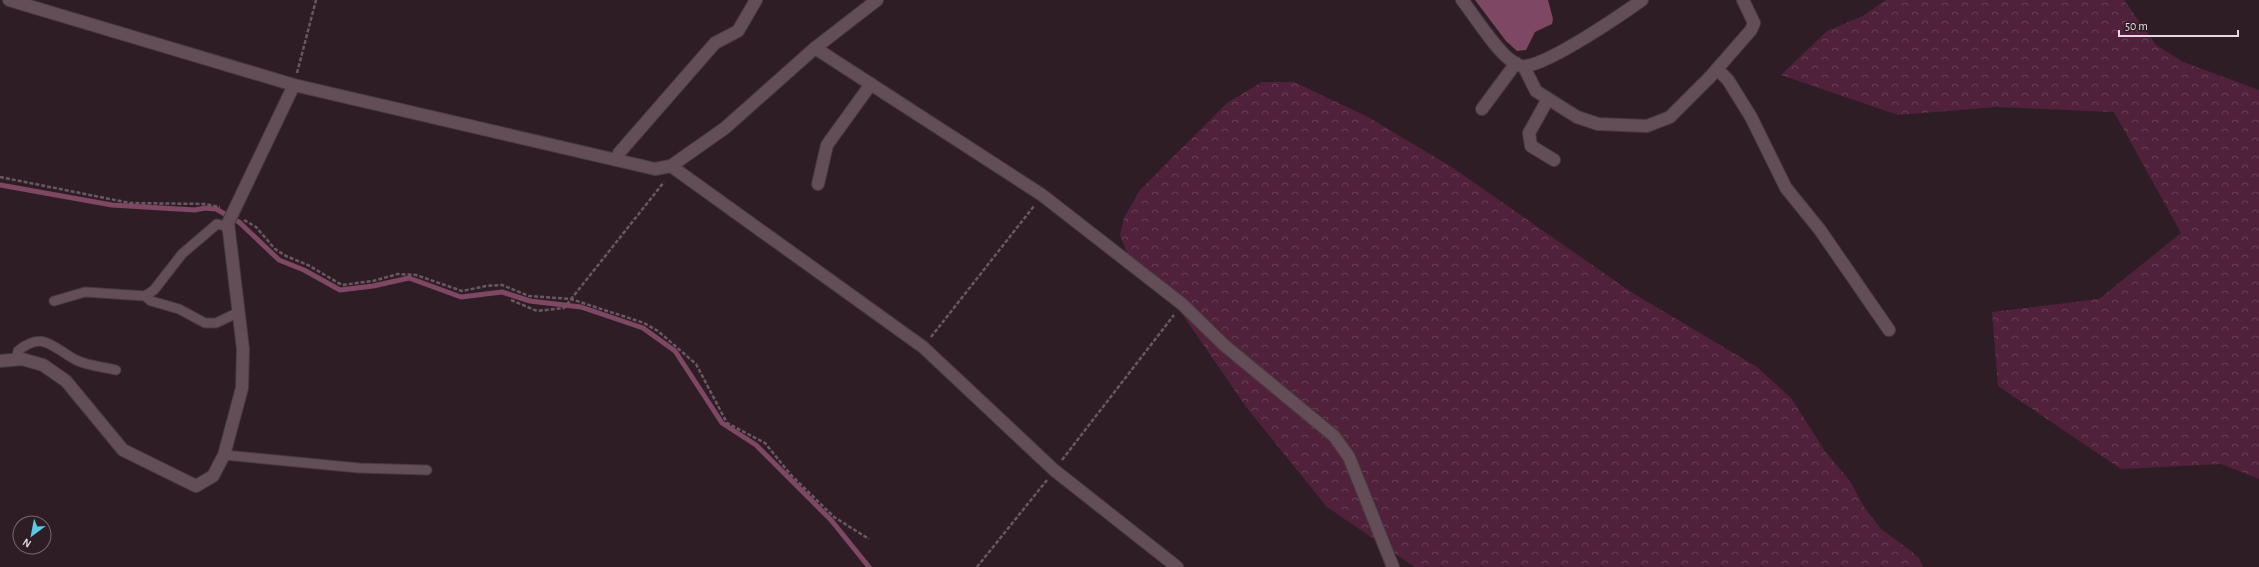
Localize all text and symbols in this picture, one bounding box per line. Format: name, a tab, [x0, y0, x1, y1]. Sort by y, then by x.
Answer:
scale bar	[2119, 12, 2238, 38]
text: 50 m	[2125, 20, 2148, 32]
north arrow	[12, 515, 52, 555]
text: N	[21, 536, 33, 550]

